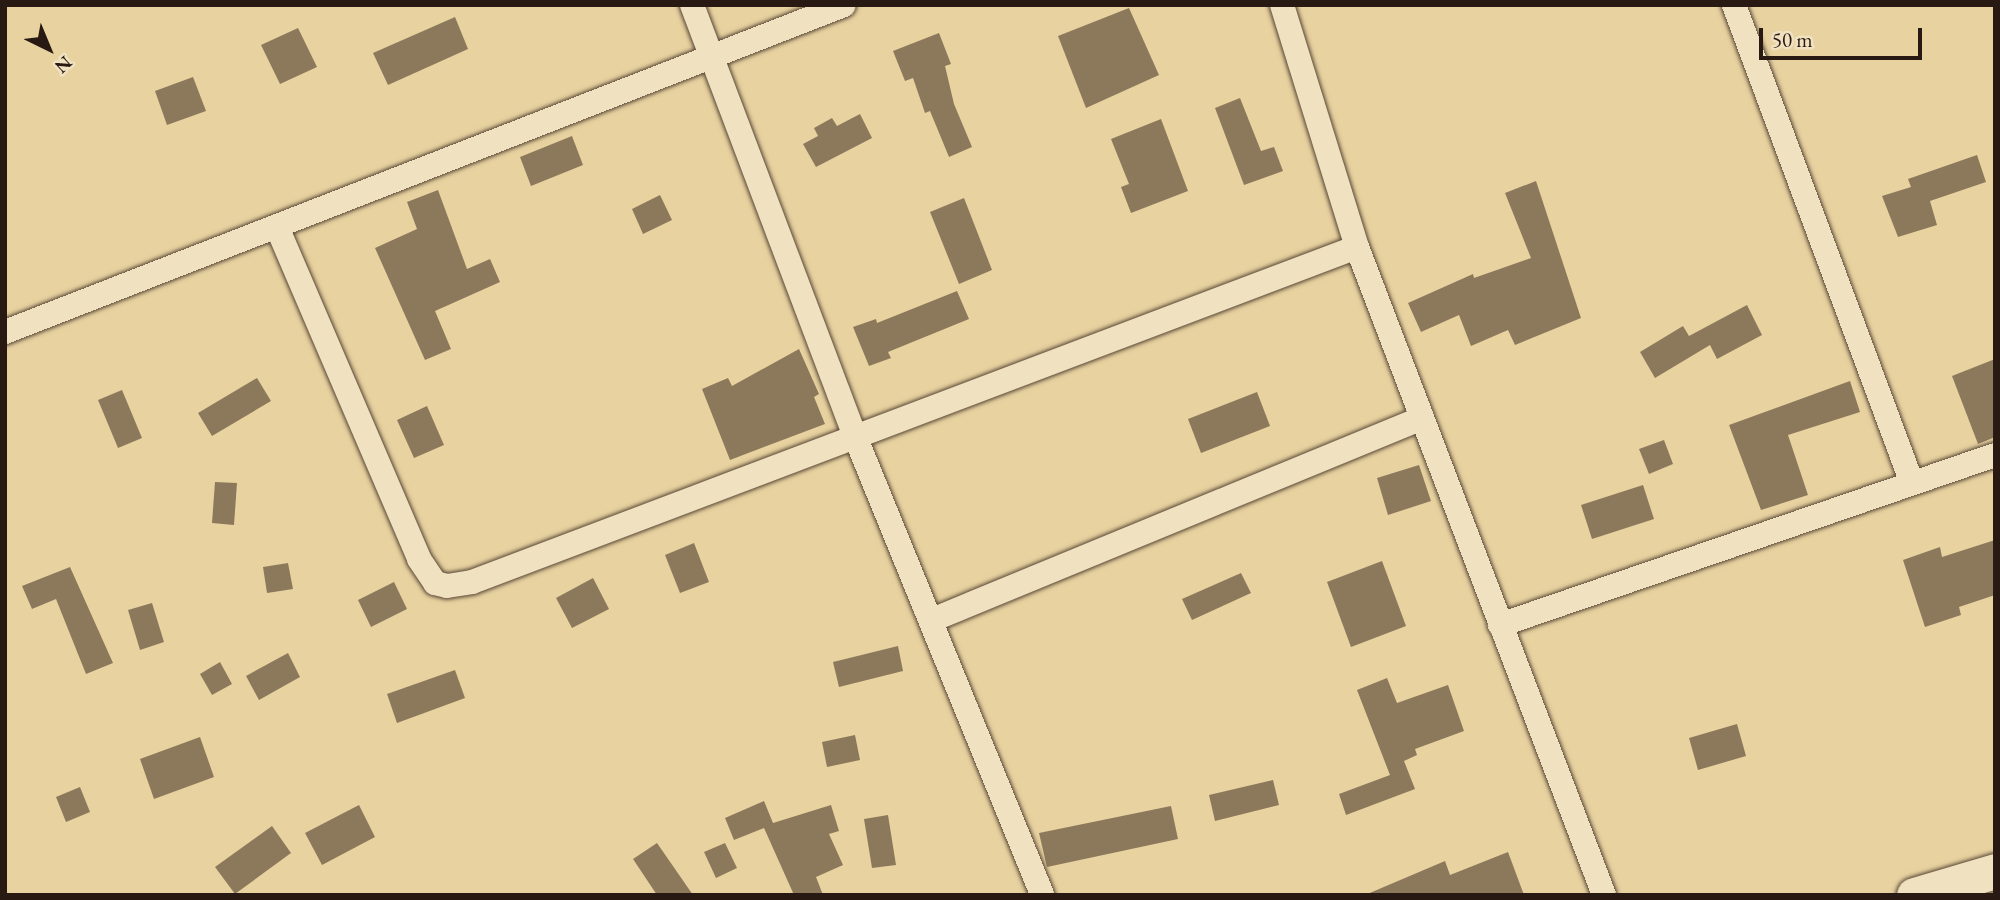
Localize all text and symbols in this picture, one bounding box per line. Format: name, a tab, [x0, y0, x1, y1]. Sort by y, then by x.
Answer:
north arrow	[14, 14, 84, 84]
scale bar	[1762, 14, 1925, 58]
text: 50 m	[1772, 26, 1813, 53]
text: N	[50, 50, 78, 79]

